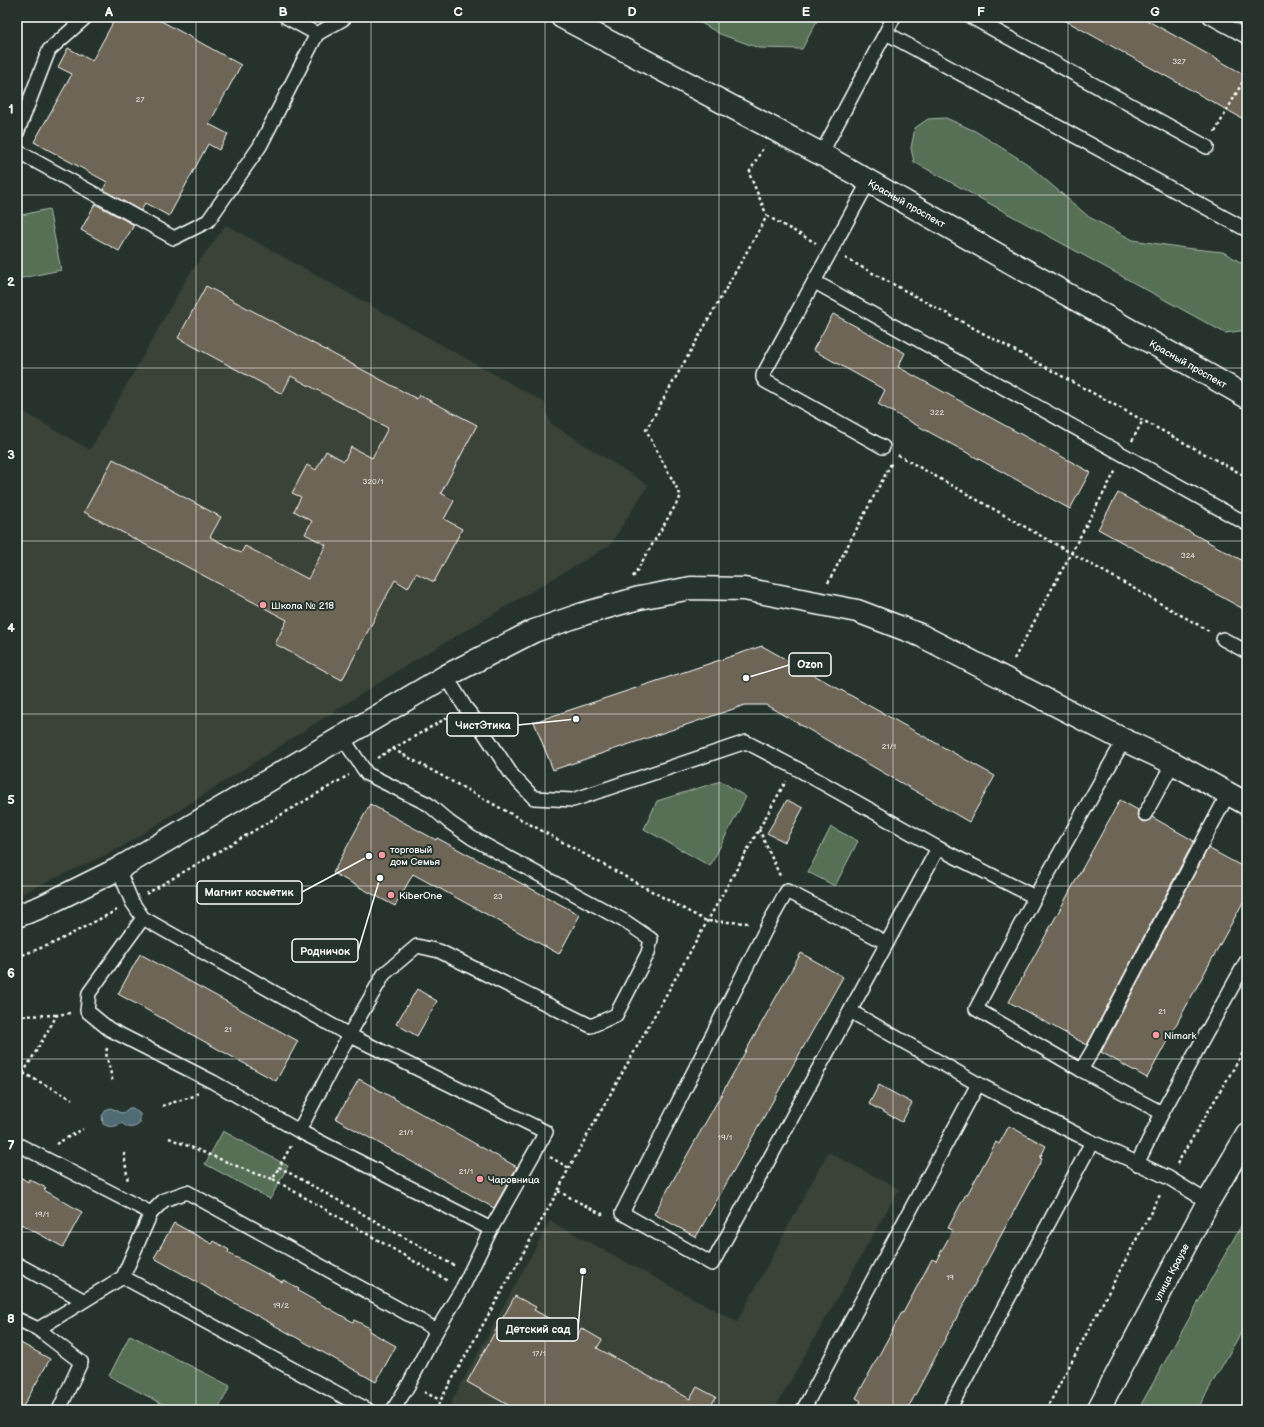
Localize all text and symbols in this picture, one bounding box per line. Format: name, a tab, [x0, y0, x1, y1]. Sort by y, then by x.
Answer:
text: A	[104, 4, 113, 20]
text: B	[278, 4, 288, 20]
text: C	[453, 4, 463, 20]
text: D	[627, 4, 637, 20]
text: E	[802, 4, 811, 20]
text: F	[977, 4, 985, 20]
text: G	[1150, 4, 1160, 20]
house number: 327	[1172, 57, 1186, 66]
house number: 27	[136, 95, 144, 104]
text: 1	[8, 101, 14, 117]
street label: Красный проспект	[866, 177, 948, 231]
text: 2	[7, 274, 15, 290]
street label: Красный проспект	[1147, 338, 1229, 391]
house number: 322	[930, 408, 944, 417]
text: 3	[7, 447, 15, 463]
house number: 320/1	[362, 477, 384, 486]
house number: 324	[1181, 551, 1195, 560]
marker: Школа № 218	[258, 600, 268, 610]
place label: Школа № 218	[271, 600, 334, 612]
text: 4	[7, 620, 15, 636]
callout: Ozon	[789, 653, 831, 676]
text: Ozon	[797, 658, 823, 671]
callout: ЧистЭтика	[447, 713, 518, 736]
text: ЧистЭтика	[455, 719, 511, 732]
house number: 21/1	[882, 742, 896, 751]
text: 5	[7, 792, 15, 808]
place label: торговый дом Семья	[390, 844, 440, 868]
marker: торговый дом Семья	[377, 850, 387, 860]
callout: Магнит косметик	[197, 881, 302, 904]
text: Магнит косметик	[204, 886, 294, 899]
marker: KiberOne	[386, 890, 396, 900]
place label: KiberOne	[399, 890, 442, 902]
house number: 23	[493, 892, 503, 901]
callout: Родничок	[292, 939, 358, 962]
text: Родничок	[300, 945, 350, 958]
text: 6	[7, 965, 15, 981]
house number: 21	[1158, 1007, 1166, 1016]
house number: 21	[224, 1025, 232, 1034]
marker: Nimark	[1151, 1030, 1161, 1040]
place label: Nimark	[1164, 1030, 1196, 1042]
house number: 21/1	[399, 1128, 413, 1137]
house number: 19/1	[718, 1133, 732, 1142]
text: 7	[7, 1138, 15, 1154]
house number: 21/1	[459, 1167, 473, 1176]
marker: Чаровница	[475, 1174, 485, 1184]
place label: Чаровница	[488, 1174, 540, 1186]
house number: 19/1	[35, 1210, 49, 1219]
street label: улица Краузе	[1152, 1241, 1192, 1303]
house number: 19	[946, 1273, 954, 1282]
house number: 19/2	[273, 1301, 289, 1310]
text: 8	[7, 1311, 15, 1327]
callout: Детский сад	[497, 1318, 578, 1341]
text: Детский сад	[506, 1323, 571, 1336]
house number: 17/1	[532, 1349, 546, 1358]

